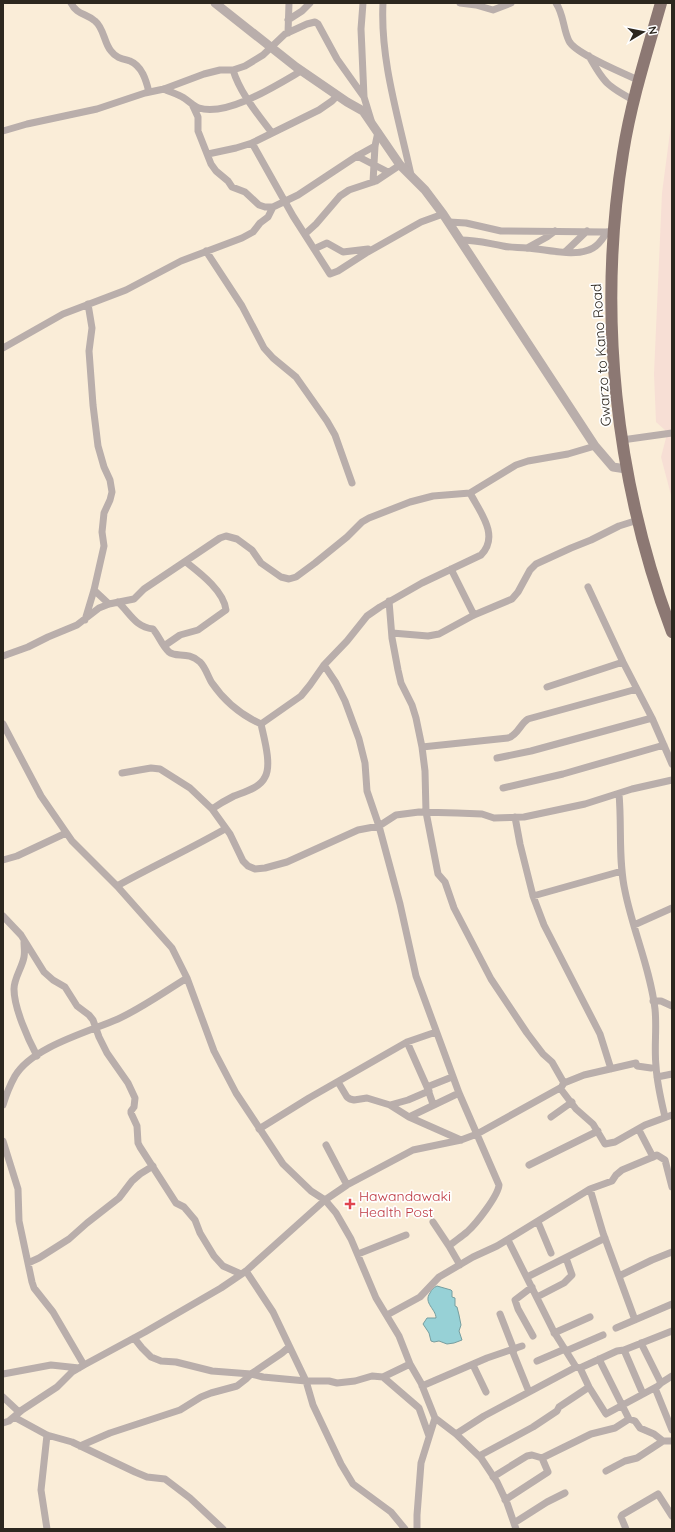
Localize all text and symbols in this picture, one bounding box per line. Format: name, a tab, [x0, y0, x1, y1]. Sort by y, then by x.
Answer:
north arrow	[623, 12, 663, 52]
text: N	[645, 25, 660, 35]
street label: Gwarzo to Kano Road	[587, 283, 615, 427]
place label: Hawandawaki Health Post	[359, 1187, 451, 1221]
marker: Hawandawaki Health Post	[344, 1198, 356, 1210]

